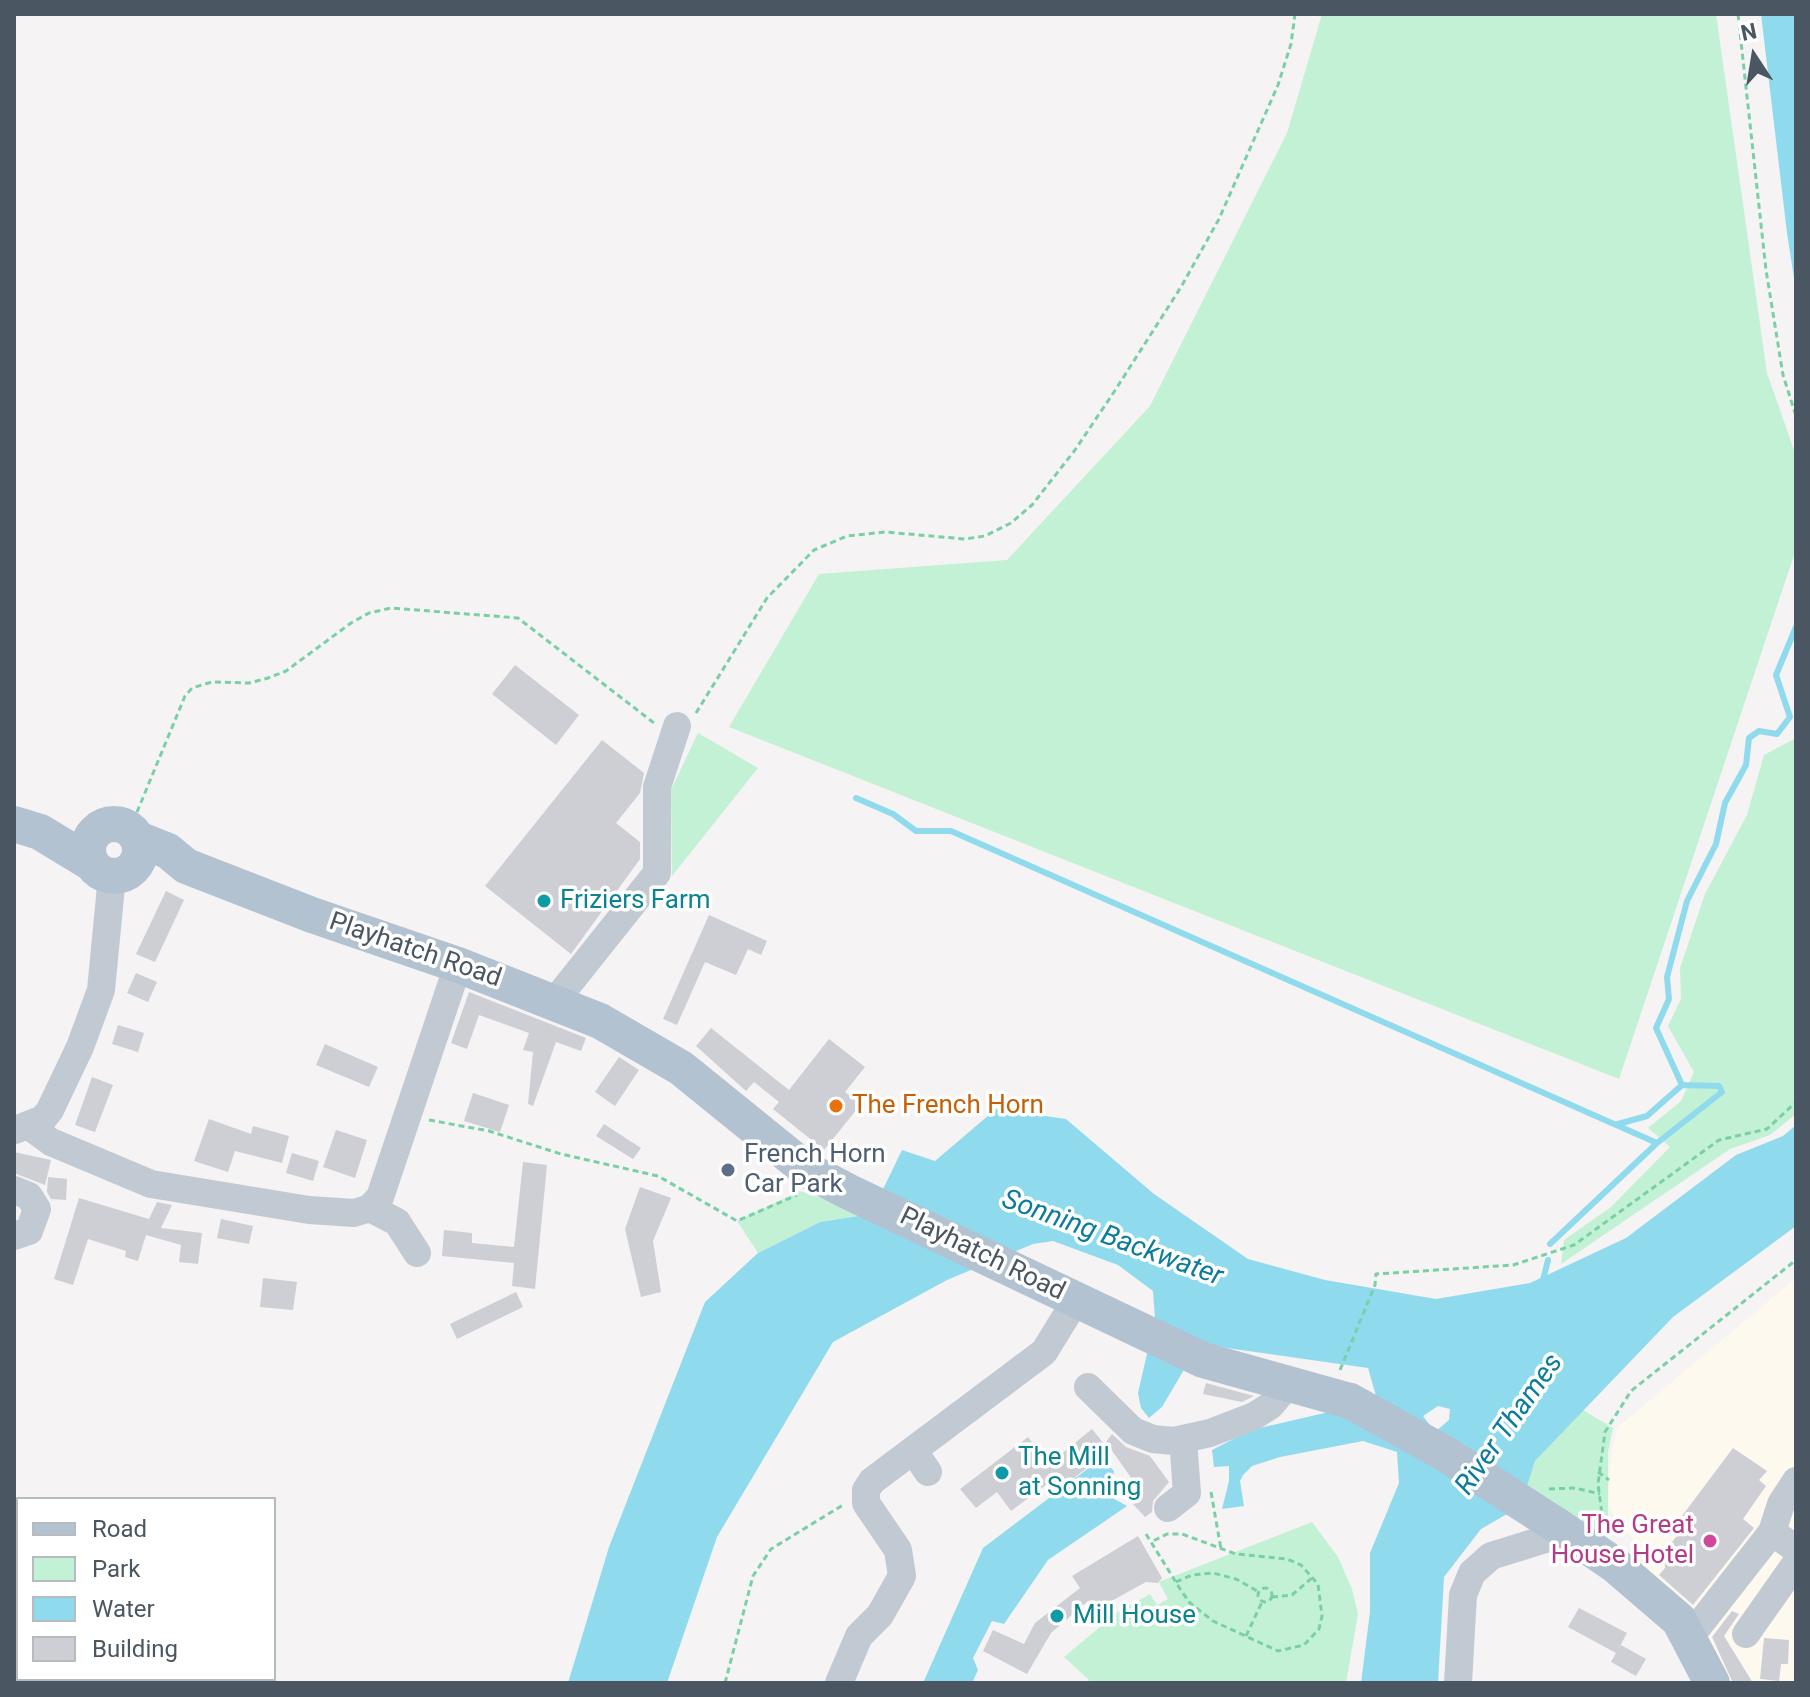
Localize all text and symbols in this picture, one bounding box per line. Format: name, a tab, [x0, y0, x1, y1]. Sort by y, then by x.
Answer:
north arrow	[1714, 16, 1794, 96]
text: N	[1739, 18, 1759, 46]
place label: Friziers Farm	[560, 885, 711, 917]
marker: Friziers Farm	[535, 892, 553, 910]
street label: Playhatch Road	[325, 907, 505, 995]
place label: The French Horn	[852, 1090, 1044, 1122]
marker: The French Horn	[827, 1097, 845, 1115]
place label: French Horn Car Park	[744, 1139, 886, 1200]
marker: French Horn Car Park	[719, 1161, 737, 1179]
water label: Sonning Backwater	[997, 1183, 1227, 1295]
street label: Playhatch Road	[894, 1202, 1070, 1308]
water label: River Thames	[1449, 1348, 1571, 1502]
place label: The Mill at Sonning	[1018, 1442, 1141, 1504]
marker: The Mill at Sonning	[993, 1464, 1011, 1482]
legend	[16, 1497, 276, 1681]
place label: The Great House Hotel	[1551, 1510, 1694, 1572]
text: Road	[92, 1515, 147, 1543]
marker: The Great House Hotel	[1701, 1532, 1719, 1550]
text: Park	[92, 1555, 140, 1583]
text: Water	[92, 1595, 155, 1623]
place label: Mill House	[1073, 1600, 1196, 1632]
marker: Mill House	[1048, 1607, 1066, 1625]
text: Building	[92, 1635, 178, 1663]

